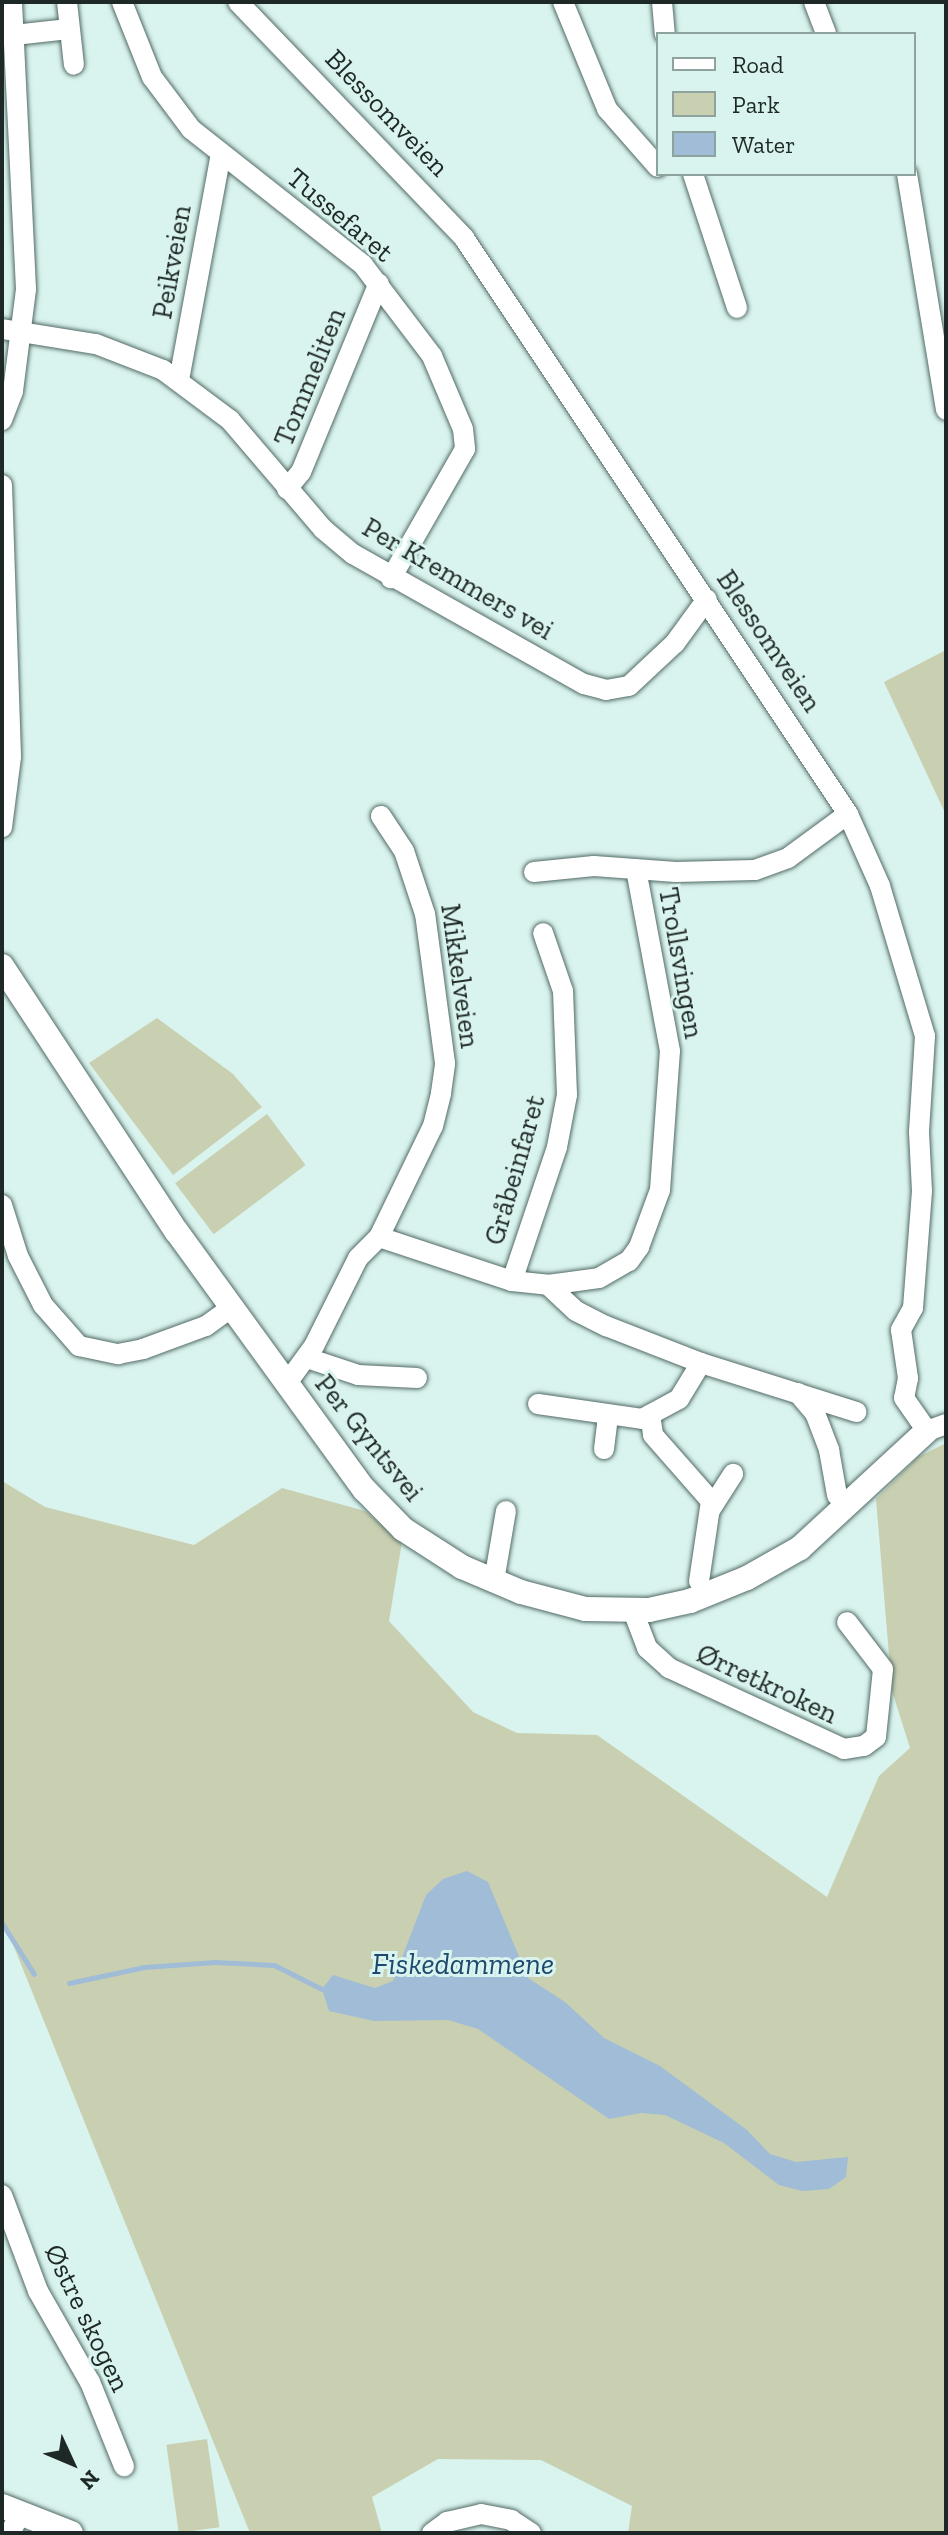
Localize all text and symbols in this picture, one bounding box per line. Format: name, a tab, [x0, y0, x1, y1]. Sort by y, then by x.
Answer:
legend	[656, 32, 916, 176]
street label: Blessomveien	[318, 42, 456, 184]
text: Road	[732, 50, 784, 79]
text: Park	[732, 90, 780, 119]
text: Water	[732, 130, 795, 159]
street label: Tussefaret	[280, 161, 400, 269]
street label: Peikveien	[145, 202, 199, 322]
street label: Tommeliten	[267, 303, 353, 451]
street label: Per Kremmers vei	[356, 510, 560, 648]
street label: Blessomveien	[709, 564, 829, 718]
street label: Trollsvingen	[651, 885, 711, 1041]
street label: Mikkelveien	[433, 902, 487, 1050]
street label: Gråbeinfaret	[478, 1091, 552, 1249]
street label: Per Gyntsvei	[308, 1368, 430, 1508]
street label: Ørretkroken	[691, 1637, 843, 1731]
water label: Fiskedammene	[372, 1946, 554, 1982]
street label: Østre skogen	[37, 2239, 137, 2397]
north arrow	[32, 2423, 112, 2503]
text: N	[74, 2465, 105, 2495]

